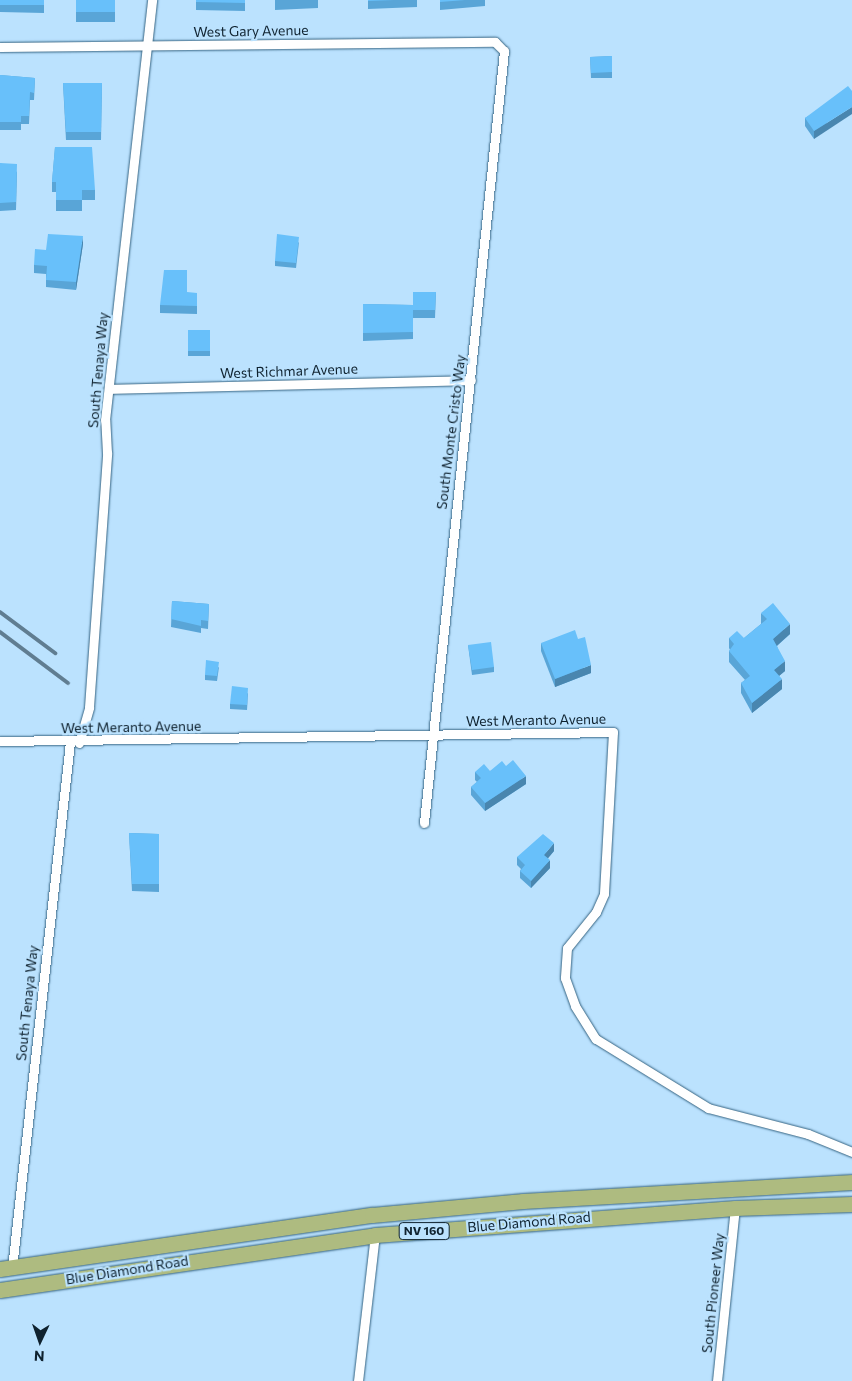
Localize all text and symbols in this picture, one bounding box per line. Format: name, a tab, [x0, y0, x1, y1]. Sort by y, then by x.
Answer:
street label: West Gary Avenue	[193, 22, 309, 40]
street label: South Tenaya Way	[85, 311, 111, 429]
street label: South Monte Cristo Way	[433, 354, 469, 510]
street label: West Richmar Avenue	[220, 360, 358, 382]
street label: West Meranto Avenue	[466, 710, 606, 730]
street label: West Meranto Avenue	[61, 717, 201, 737]
street label: South Tenaya Way	[13, 944, 41, 1062]
street label: Blue Diamond Road	[467, 1208, 591, 1236]
road number: NV 160	[398, 1222, 450, 1240]
street label: South Pioneer Way	[698, 1232, 728, 1354]
street label: Blue Diamond Road	[65, 1252, 189, 1288]
north arrow	[15, 1316, 65, 1366]
text: N	[34, 1348, 45, 1365]

